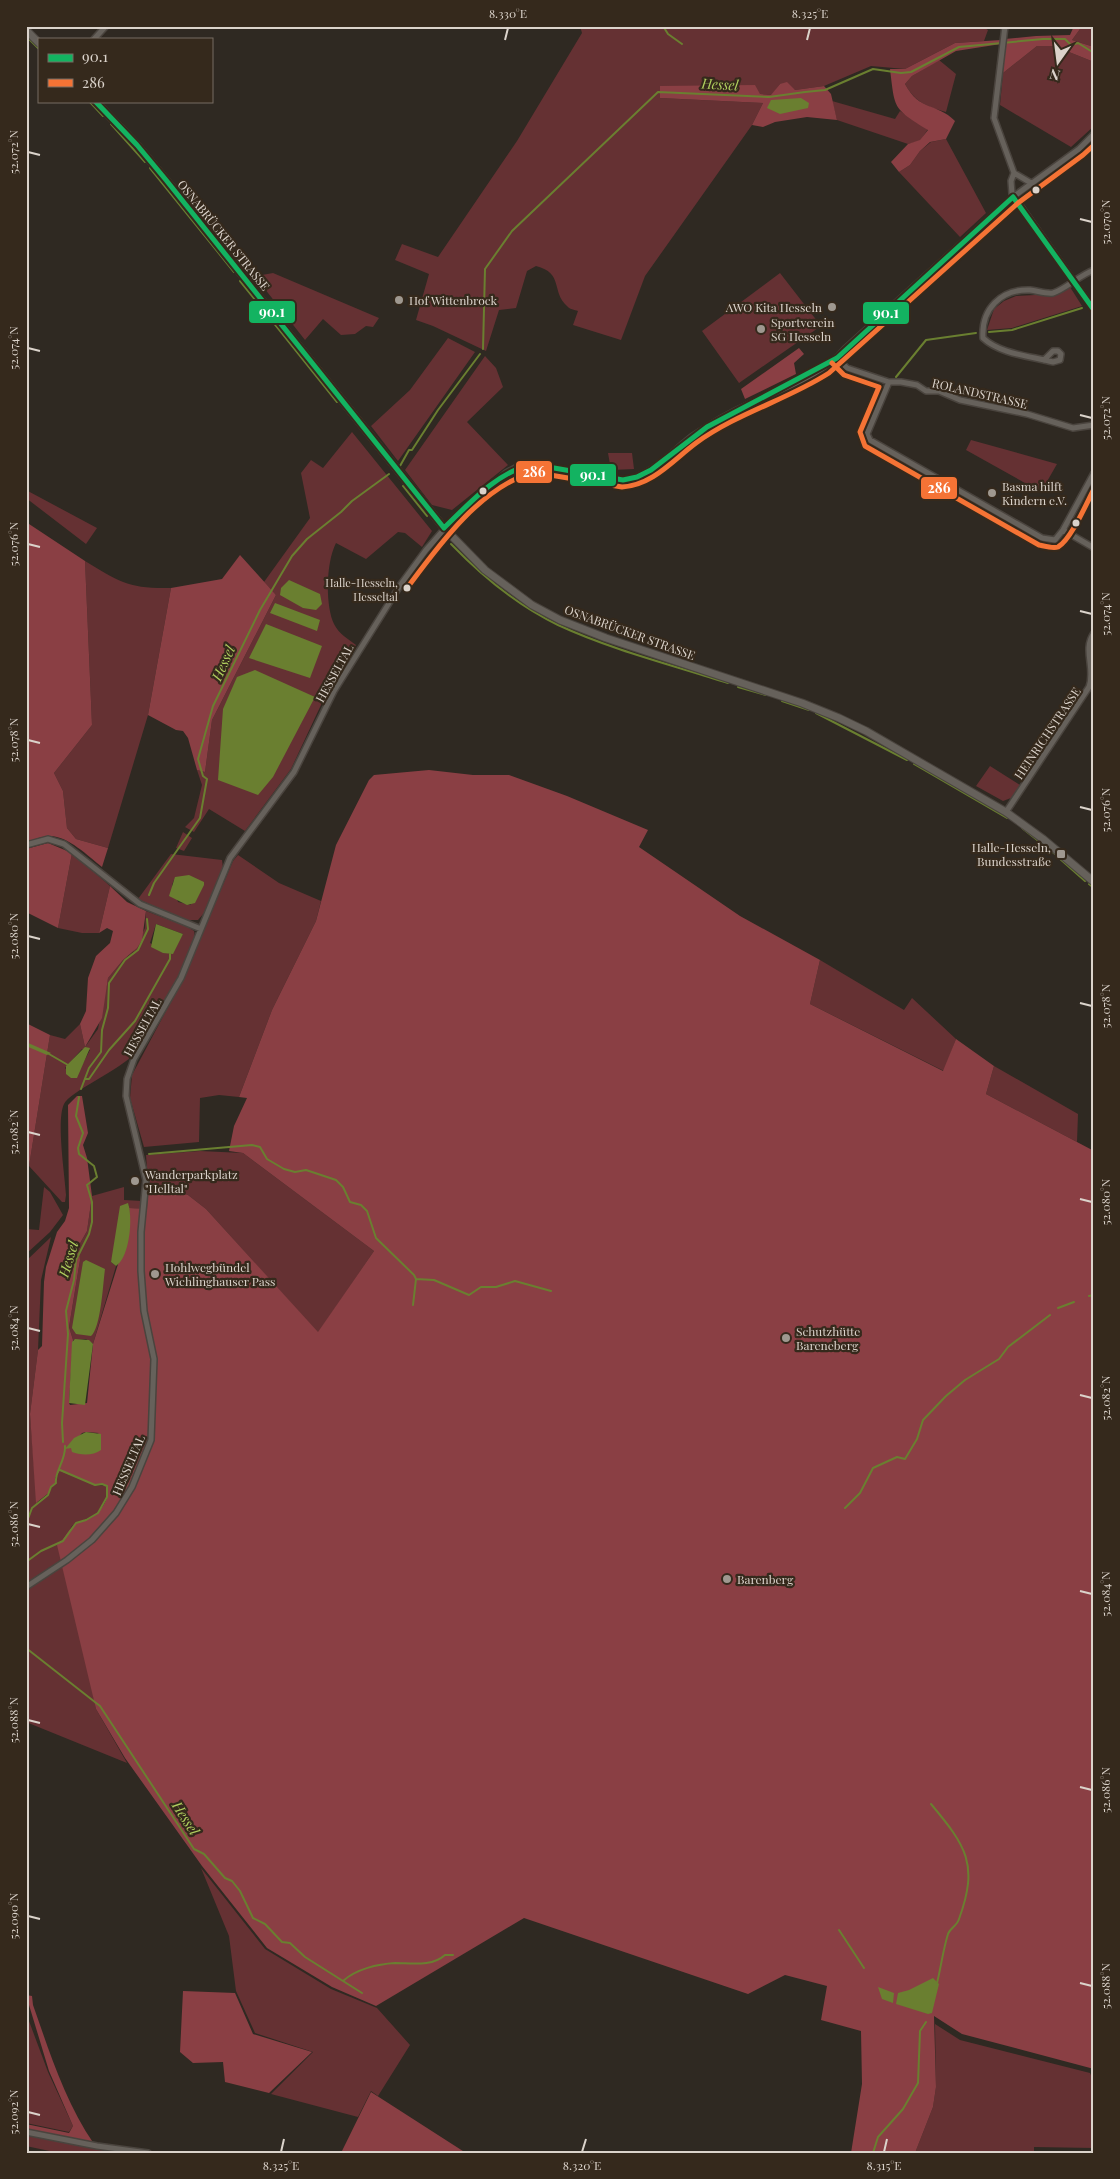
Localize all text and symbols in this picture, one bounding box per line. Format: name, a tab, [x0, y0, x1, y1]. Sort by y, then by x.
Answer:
text: 8.330°E	[489, 5, 527, 21]
text: 8.325°E	[792, 5, 828, 21]
legend	[38, 38, 212, 102]
north arrow	[1032, 38, 1082, 88]
text: 90.1	[82, 46, 108, 66]
text: N	[1048, 65, 1062, 86]
text: 286	[82, 72, 105, 92]
water label: Hessel	[700, 73, 740, 95]
text: 52.072°N	[5, 130, 21, 174]
street label: OSNABRÜCKER STRASSE	[174, 176, 274, 294]
unlabelled marker	[1031, 185, 1041, 195]
text: 52.070°N	[1097, 199, 1113, 245]
place label: Hof Wittenbrock	[409, 292, 498, 308]
marker: Hof Wittenbrock	[393, 294, 405, 306]
place label: AWO Kita Hesseln	[725, 299, 822, 315]
line badge: 90.1	[248, 300, 296, 324]
marker: AWO Kita Hesseln	[826, 301, 838, 313]
line badge: 90.1	[862, 301, 910, 325]
text: 90.1	[259, 302, 285, 321]
text: 90.1	[873, 303, 899, 322]
place label: Sportverein SG Hesseln	[771, 314, 834, 344]
marker: Sportverein SG Hesseln	[755, 323, 767, 335]
text: 52.074°N	[5, 326, 21, 370]
street label: ROLANDSTRASSE	[931, 374, 1029, 412]
text: 52.072°N	[1097, 396, 1113, 440]
line badge: 286	[515, 460, 553, 484]
text: 286	[522, 462, 546, 481]
line badge: 90.1	[569, 463, 617, 487]
text: 90.1	[580, 465, 606, 484]
line badge: 286	[920, 476, 958, 500]
text: 286	[927, 478, 951, 497]
place label: Basma hilft Kindern e.V.	[1002, 478, 1067, 508]
unlabelled marker	[478, 486, 488, 496]
marker: Basma hilft Kindern e.V.	[986, 487, 998, 499]
unlabelled marker	[1071, 518, 1081, 528]
text: 52.076°N	[5, 521, 21, 566]
place label: Halle-Hesseln, Hesseltal	[325, 575, 398, 604]
marker: Halle-Hesseln, Hesseltal	[402, 583, 412, 593]
text: 52.074°N	[1097, 592, 1113, 636]
street label: OSNABRÜCKER STRASSE	[562, 601, 698, 663]
water label: Hessel	[206, 641, 240, 685]
street label: HESSELTAL	[311, 641, 357, 705]
street label: HEINRICHSTRASSE	[1010, 684, 1084, 782]
text: 52.078°N	[5, 717, 21, 762]
text: 52.076°N	[1097, 787, 1113, 832]
place label: Halle-Hesseln, Bundesstraße	[972, 839, 1051, 869]
marker: Halle-Hesseln, Bundesstraße	[1055, 848, 1067, 860]
text: 52.080°N	[5, 912, 21, 959]
text: 52.078°N	[1097, 983, 1113, 1028]
street label: HESSELTAL	[119, 995, 165, 1059]
text: 52.082°N	[5, 1109, 21, 1155]
place label: Wanderparkplatz "Helltal"	[144, 1166, 238, 1196]
marker: Wanderparkplatz "Helltal"	[129, 1175, 141, 1187]
text: 52.080°N	[1097, 1178, 1113, 1225]
water label: Hessel	[53, 1238, 83, 1280]
place label: Hohlwegbündel Wichlinghauser Pass	[164, 1259, 275, 1289]
marker: Hohlwegbündel Wichlinghauser Pass	[149, 1268, 161, 1280]
text: 52.084°N	[5, 1305, 21, 1351]
place label: Schutzhütte Bareneberg	[796, 1323, 860, 1353]
marker: Schutzhütte Bareneberg	[780, 1332, 792, 1344]
text: 52.082°N	[1097, 1375, 1113, 1421]
street label: HESSELTAL	[108, 1432, 148, 1498]
text: 52.086°N	[5, 1501, 21, 1547]
place label: Barenberg	[737, 1571, 794, 1587]
text: 52.084°N	[1097, 1571, 1113, 1617]
marker: Barenberg	[721, 1573, 733, 1585]
text: 52.088°N	[5, 1697, 21, 1743]
text: 52.086°N	[1097, 1767, 1113, 1813]
water label: Hessel	[167, 1797, 205, 1840]
text: 52.090°N	[5, 1892, 21, 1939]
text: 52.088°N	[1097, 1963, 1113, 2009]
text: 52.092°N	[5, 2089, 21, 2135]
text: 8.325°E	[263, 2157, 299, 2173]
text: 8.320°E	[563, 2157, 601, 2173]
text: 8.315°E	[866, 2157, 902, 2173]

